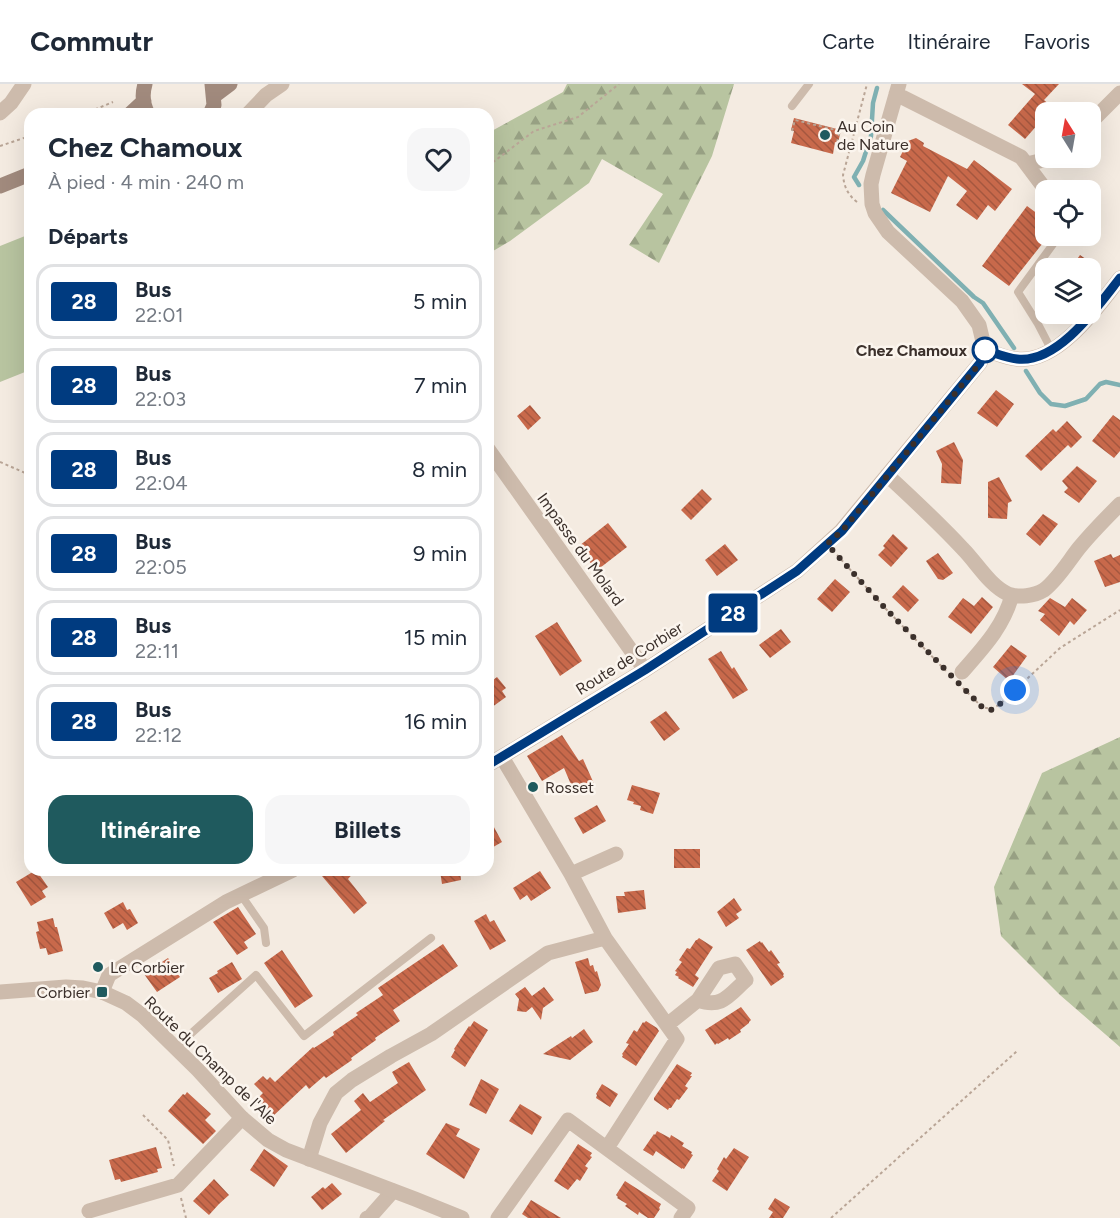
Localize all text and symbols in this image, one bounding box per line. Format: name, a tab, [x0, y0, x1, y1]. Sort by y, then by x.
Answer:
text: Commutr	[30, 24, 153, 58]
text: Carte	[822, 29, 875, 54]
text: Itinéraire	[908, 29, 991, 54]
text: Favoris	[1024, 29, 1090, 54]
north arrow	[1035, 102, 1101, 168]
map controls	[1035, 102, 1101, 324]
place label: Au Coin de Nature	[837, 117, 909, 154]
button: heart	[407, 128, 470, 191]
marker: Au Coin de Nature	[818, 128, 832, 142]
text: Chez Chamoux	[48, 130, 243, 164]
text: À pied · 4 min · 240 m	[48, 170, 244, 194]
button: locate	[1035, 180, 1101, 246]
text: Départs	[48, 223, 128, 250]
button: layers	[1035, 258, 1101, 324]
text: Bus	[135, 276, 171, 303]
text: 5 min	[413, 288, 467, 315]
text: 28	[71, 289, 97, 314]
text: 22:01	[135, 303, 184, 327]
marker: Chez Chamoux	[972, 337, 998, 363]
place label: Chez Chamoux	[856, 341, 967, 360]
text: Bus	[135, 360, 171, 387]
text: 7 min	[414, 372, 467, 399]
text: 28	[71, 373, 97, 398]
text: 22:03	[135, 387, 186, 411]
text: Bus	[135, 444, 171, 471]
text: 8 min	[412, 456, 467, 483]
text: 28	[71, 457, 97, 482]
text: 22:04	[135, 471, 188, 495]
street label: Impasse du Molard	[533, 489, 628, 609]
text: Bus	[135, 528, 171, 555]
text: 9 min	[413, 540, 467, 567]
text: 28	[71, 541, 97, 566]
text: 22:05	[135, 555, 187, 579]
line badge: 28	[706, 594, 760, 632]
text: 28	[720, 601, 746, 626]
text: Bus	[135, 612, 171, 639]
street label: Route de Corbier	[572, 618, 687, 699]
text: 15 min	[404, 624, 467, 651]
text: 28	[71, 625, 97, 650]
text: 22:11	[135, 639, 179, 663]
your location	[1000, 675, 1030, 705]
text: Bus	[135, 696, 171, 723]
text: 16 min	[404, 708, 467, 735]
text: 28	[71, 709, 97, 734]
text: 22:12	[135, 723, 182, 747]
place label: Rosset	[545, 778, 594, 797]
marker: Rosset	[526, 780, 540, 794]
button: Itinéraire	[48, 795, 253, 864]
button: Billets	[265, 795, 470, 864]
place label: Le Corbier	[110, 958, 185, 977]
marker: Le Corbier	[91, 960, 105, 974]
place label: Corbier	[37, 983, 91, 1002]
marker: Corbier	[95, 985, 109, 999]
street label: Route du Champ de l'Ale	[140, 992, 281, 1129]

